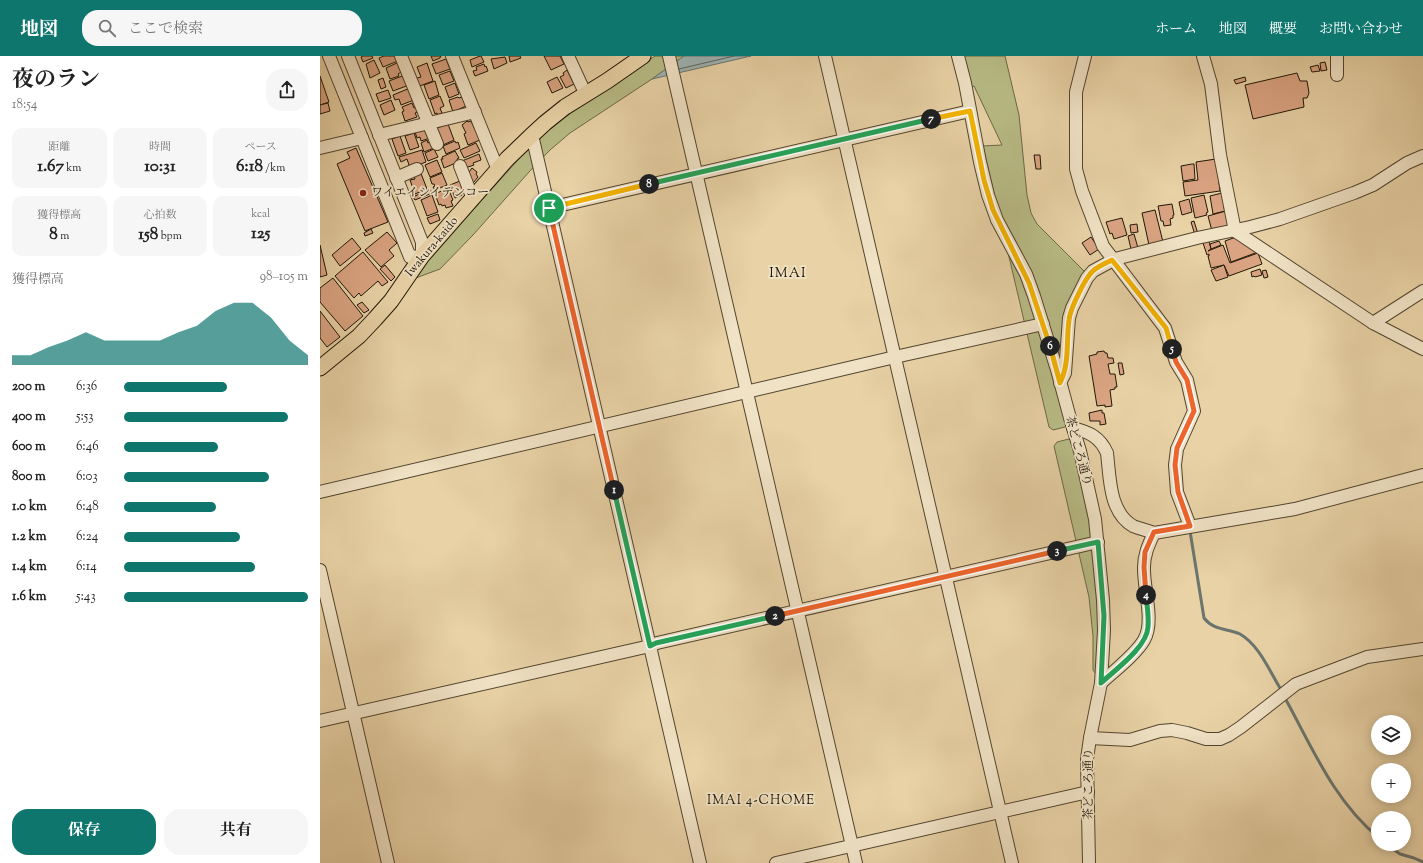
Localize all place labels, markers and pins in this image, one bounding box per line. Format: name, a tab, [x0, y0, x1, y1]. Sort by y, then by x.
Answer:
pin: 7	[921, 109, 941, 129]
pin: 8	[639, 174, 659, 194]
place label: ワイエイシイデンコー	[371, 184, 489, 202]
marker: ワイエイシイデンコー	[358, 188, 368, 198]
pin	[532, 191, 566, 225]
pin: 6	[1040, 336, 1060, 356]
pin: 5	[1162, 339, 1182, 359]
pin: 1	[604, 480, 624, 500]
pin: 3	[1047, 541, 1067, 561]
pin: 4	[1136, 585, 1156, 605]
pin: 2	[765, 606, 785, 626]

